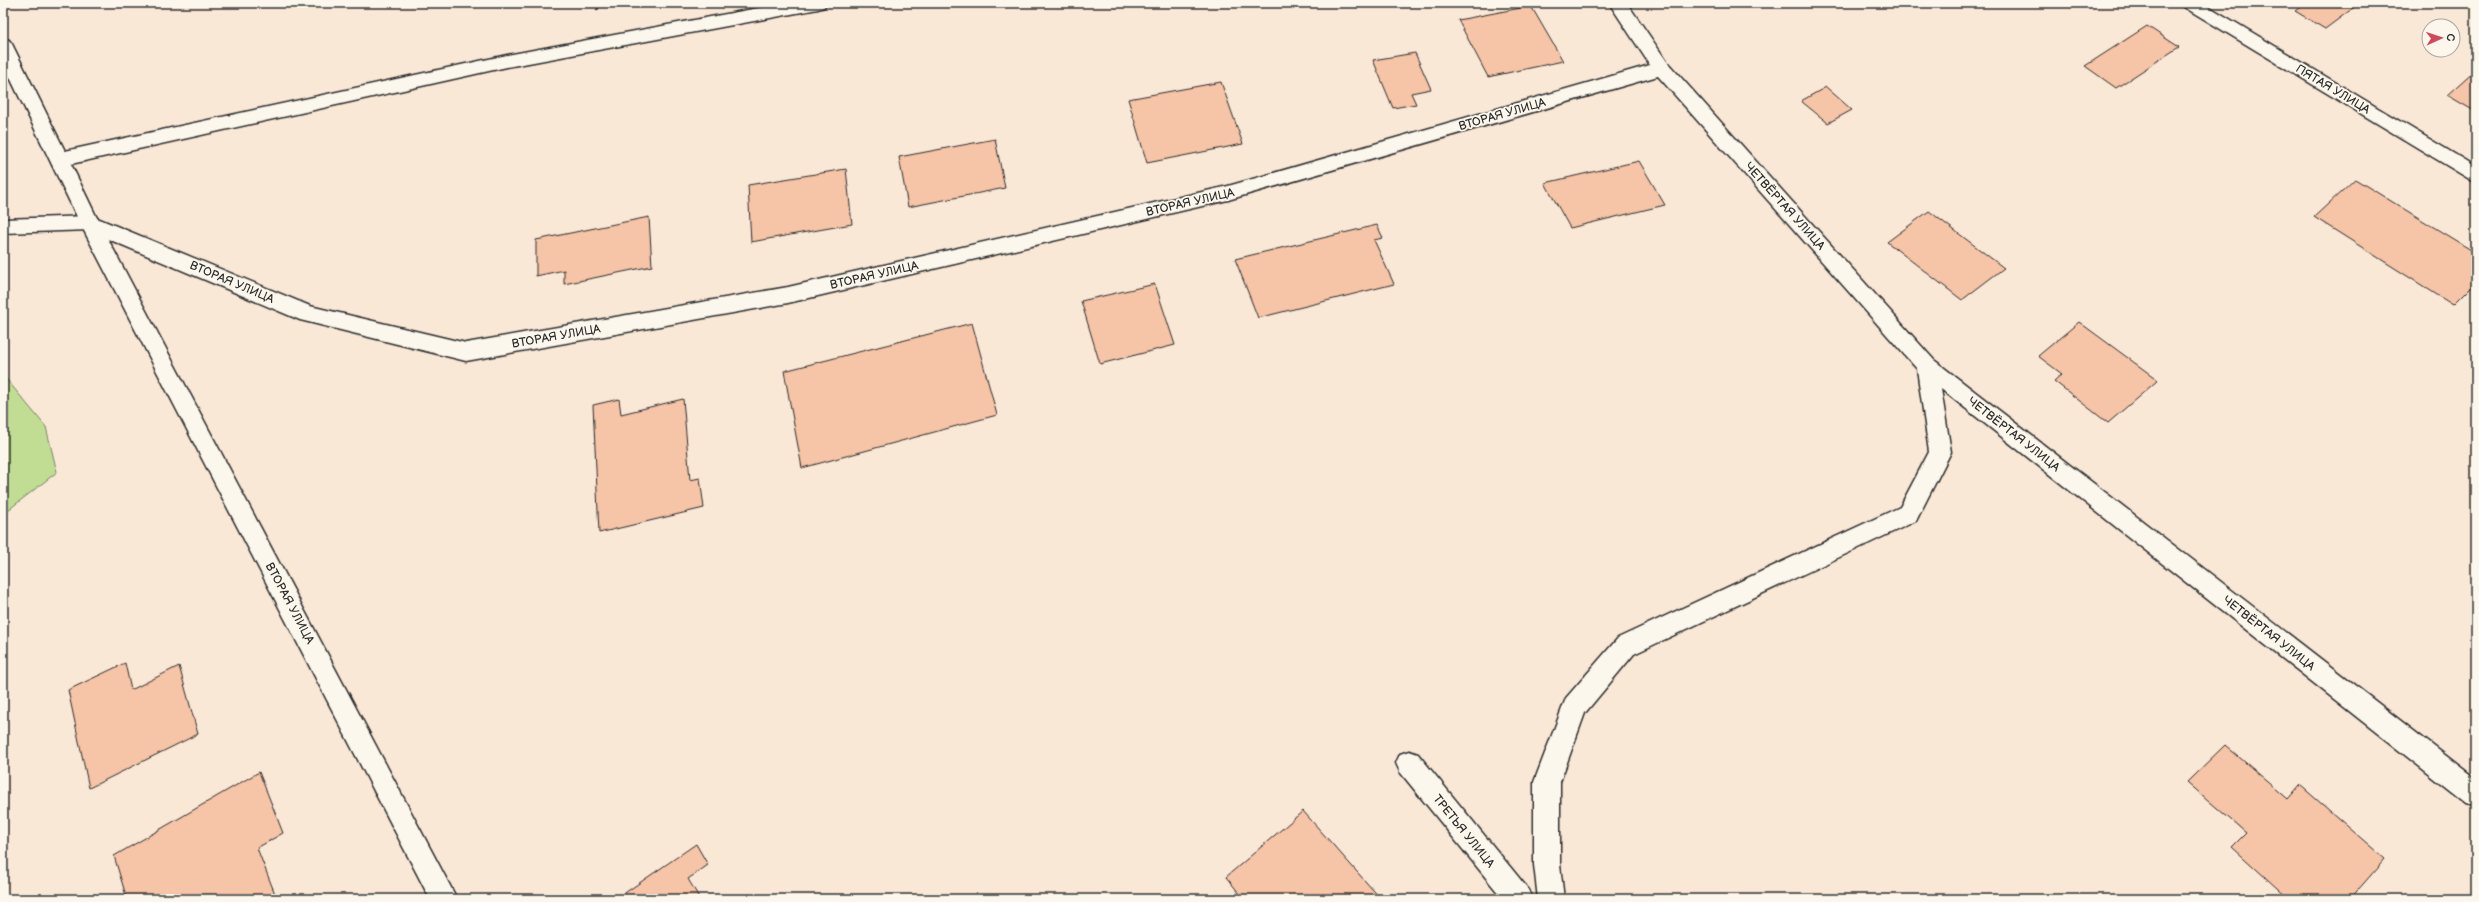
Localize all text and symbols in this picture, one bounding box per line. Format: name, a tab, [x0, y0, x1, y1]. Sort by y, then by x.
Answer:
north arrow	[2421, 18, 2461, 58]
text: С	[2444, 33, 2457, 42]
street label: ПЯТАЯ УЛИЦА	[2293, 61, 2373, 118]
street label: ВТОРАЯ УЛИЦА	[1457, 95, 1548, 134]
street label: ЧЕТВЁРТАЯ УЛИЦА	[1741, 159, 1829, 254]
street label: ВТОРАЯ УЛИЦА	[1145, 185, 1236, 220]
street label: ВТОРАЯ УЛИЦА	[187, 258, 277, 307]
street label: ВТОРАЯ УЛИЦА	[829, 258, 920, 293]
street label: ВТОРАЯ УЛИЦА	[510, 321, 602, 352]
street label: ЧЕТВЁРТАЯ УЛИЦА	[1965, 393, 2064, 475]
street label: ВТОРАЯ УЛИЦА	[262, 560, 318, 647]
street label: ЧЕТВЁРТАЯ УЛИЦА	[2220, 592, 2319, 674]
street label: ТРЕТЬЯ УЛИЦА	[1430, 792, 1498, 871]

